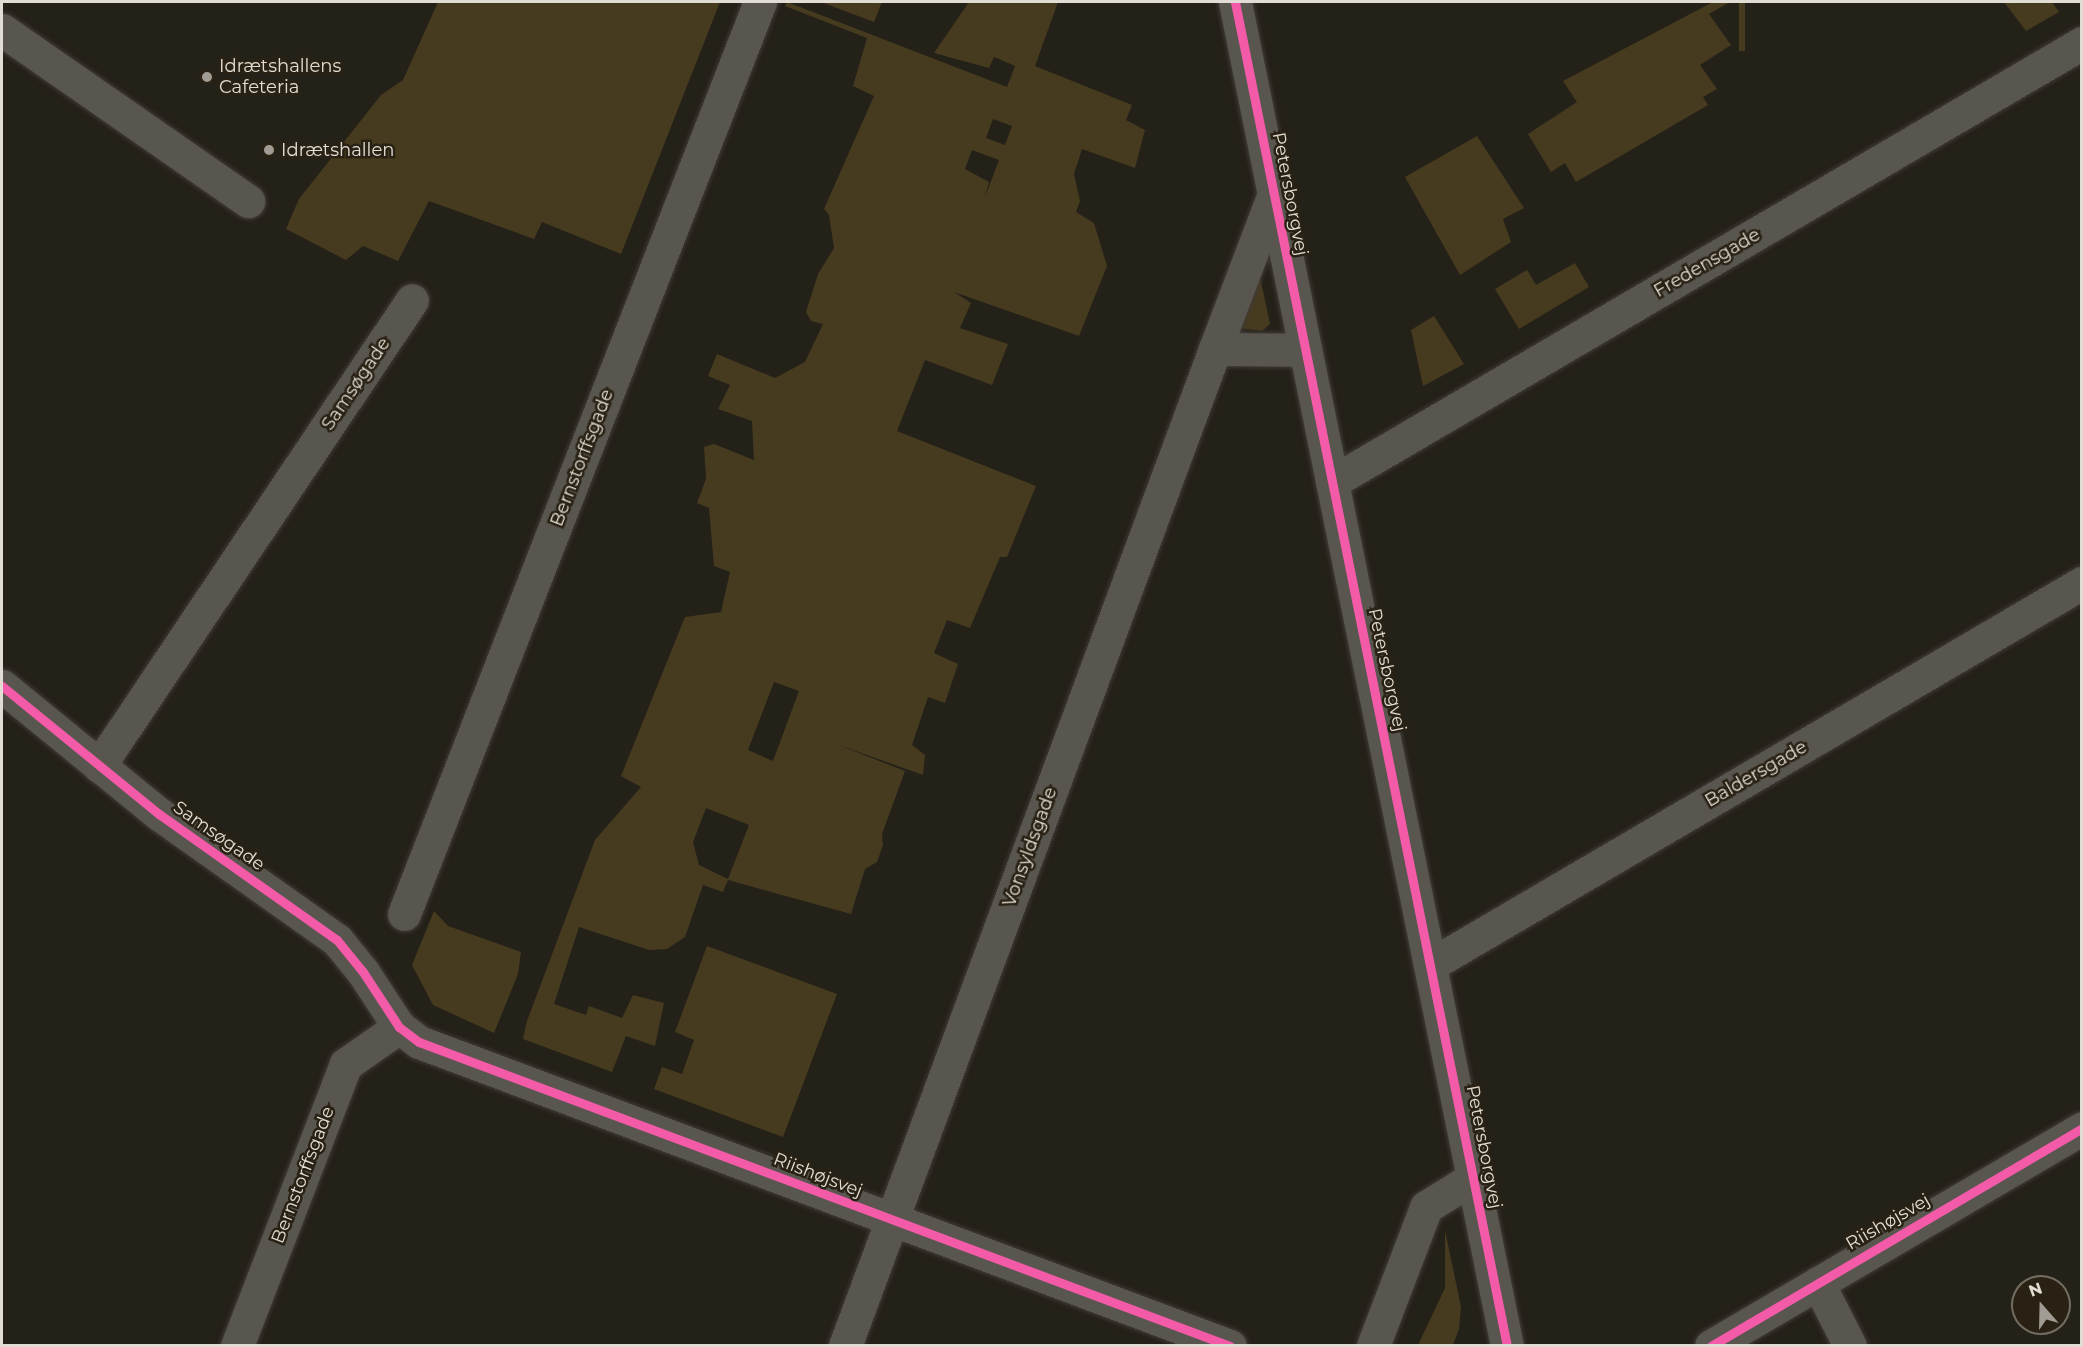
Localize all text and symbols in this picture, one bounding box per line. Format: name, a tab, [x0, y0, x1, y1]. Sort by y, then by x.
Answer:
place label: Idrætshallens Cafeteria	[219, 56, 341, 98]
marker: Idrætshallens Cafeteria	[200, 70, 214, 84]
street label: Petersborgvej	[1267, 130, 1313, 258]
place label: Idrætshallen	[281, 139, 394, 161]
marker: Idrætshallen	[262, 143, 276, 157]
street label: Fredensgade	[1650, 224, 1764, 302]
street label: Samsøgade	[317, 334, 395, 434]
street label: Bernstorffsgade	[546, 386, 618, 530]
street label: Petersborgvej	[1363, 606, 1411, 734]
street label: Baldersgade	[1701, 736, 1811, 812]
street label: Vonsyldsgade	[998, 784, 1062, 910]
street label: Samsøgade	[169, 797, 269, 875]
street label: Petersborgvej	[1461, 1083, 1507, 1211]
street label: Bernstorffsgade	[267, 1103, 339, 1247]
street label: Riishøjsvej	[770, 1148, 866, 1202]
street label: Riishøjsvej	[1842, 1189, 1934, 1255]
north arrow	[2011, 1275, 2071, 1335]
text: N	[2026, 1278, 2045, 1301]

